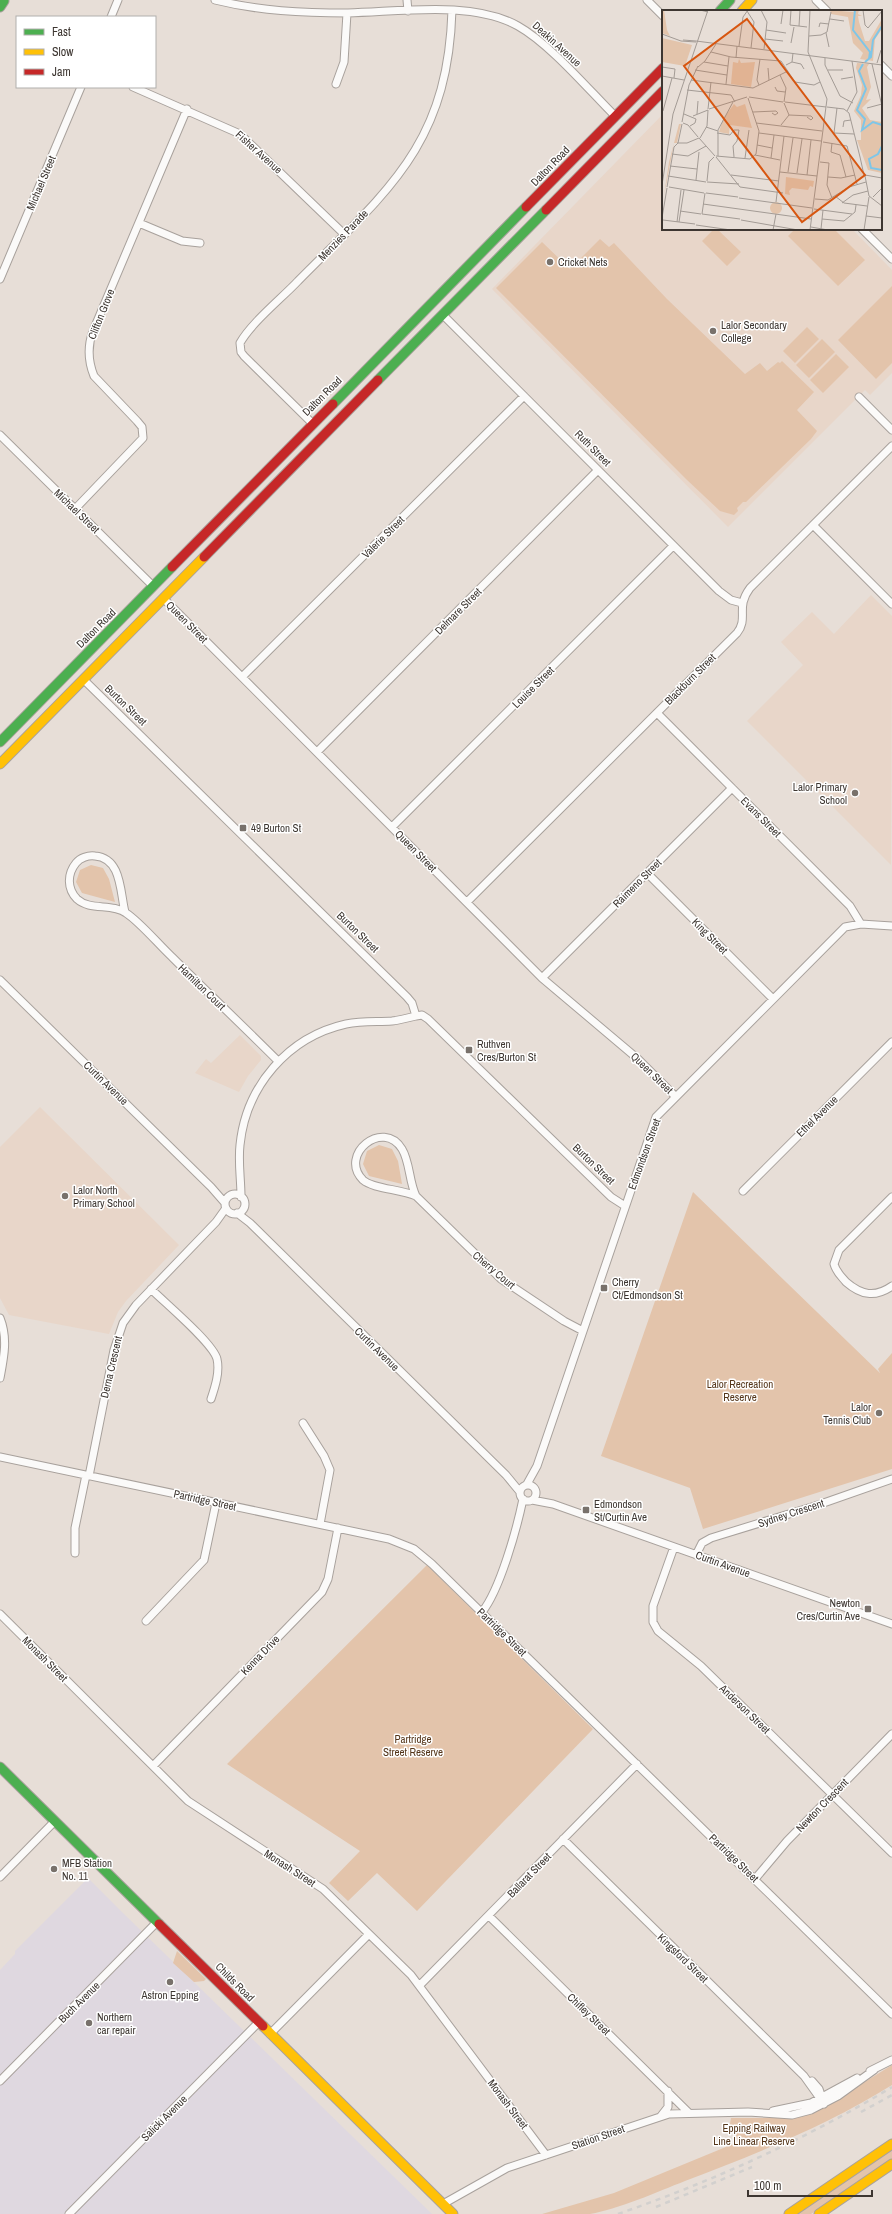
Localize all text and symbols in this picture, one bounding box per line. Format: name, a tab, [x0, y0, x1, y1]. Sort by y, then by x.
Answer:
inset map	[662, 10, 882, 230]
legend	[16, 16, 156, 88]
street label: Deakin Avenue	[530, 18, 584, 70]
text: Fast	[52, 24, 71, 40]
text: Slow	[52, 44, 74, 60]
text: Jam	[52, 64, 71, 80]
street label: Fisher Avenue	[233, 127, 285, 177]
street label: Dalton Road	[528, 143, 572, 189]
street label: Michael Street	[23, 153, 59, 213]
street label: Menzies Parade	[315, 207, 371, 263]
place label: Cricket Nets	[558, 255, 608, 269]
marker: Cricket Nets	[545, 257, 555, 267]
street label: Clifton Grove	[85, 287, 117, 341]
place label: Lalor Secondary College	[721, 318, 787, 345]
marker: Lalor Secondary College	[708, 326, 718, 336]
street label: Dalton Road	[299, 373, 345, 419]
street label: Ruth Street	[572, 427, 614, 469]
street label: Michael Street	[51, 486, 103, 537]
street label: Valerie Street	[359, 512, 408, 561]
street label: Delmare Street	[432, 584, 485, 637]
street label: Queen Street	[163, 598, 211, 646]
street label: Dalton Road	[73, 605, 119, 651]
street label: Blackburn Street	[661, 650, 719, 708]
street label: Louise Street	[509, 663, 557, 711]
street label: Burton Street	[102, 682, 150, 729]
place label: Lalor Primary School	[793, 780, 847, 807]
marker: Lalor Primary School	[850, 788, 860, 798]
street label: Evans Street	[738, 794, 785, 841]
place label: 49 Burton St	[251, 821, 302, 835]
marker: 49 Burton St	[238, 823, 248, 833]
street label: Queen Street	[392, 827, 440, 875]
street label: Raimeno Street	[610, 855, 665, 910]
street label: Burton Street	[334, 909, 382, 956]
street label: King Street	[689, 915, 731, 957]
street label: Hamilton Court	[175, 961, 229, 1013]
place label: Ruthven Cres/Burton St	[477, 1037, 537, 1064]
marker: Ruthven Cres/Burton St	[464, 1045, 474, 1055]
street label: Queen Street	[628, 1049, 677, 1097]
street label: Curtin Avenue	[81, 1058, 131, 1108]
street label: Ethel Avenue	[793, 1092, 841, 1140]
street label: Edmondson Street	[625, 1116, 664, 1192]
street label: Burton Street	[570, 1141, 618, 1188]
place label: Lalor North Primary School	[73, 1183, 135, 1210]
marker: Lalor North Primary School	[60, 1191, 70, 1201]
street label: Cherry Court	[470, 1248, 519, 1292]
place label: Cherry Ct/Edmondson St	[612, 1275, 683, 1302]
marker: Cherry Ct/Edmondson St	[599, 1283, 609, 1293]
street label: Curtin Avenue	[352, 1324, 402, 1374]
street label: Derna Crescent	[97, 1334, 125, 1399]
park label: Lalor Recreation Reserve	[707, 1377, 773, 1404]
place label: Lalor Tennis Club	[823, 1400, 871, 1427]
marker: Lalor Tennis Club	[874, 1408, 884, 1418]
street label: Partridge Street	[172, 1487, 238, 1514]
street label: Sydney Crescent	[756, 1496, 826, 1530]
place label: Edmondson St/Curtin Ave	[594, 1497, 647, 1524]
marker: Edmondson St/Curtin Ave	[581, 1505, 591, 1515]
street label: Curtin Avenue	[694, 1548, 752, 1580]
place label: Newton Cres/Curtin Ave	[796, 1596, 860, 1623]
marker: Newton Cres/Curtin Ave	[863, 1604, 873, 1614]
street label: Partridge Street	[474, 1605, 530, 1659]
street label: Kenna Drive	[238, 1632, 282, 1678]
street label: Monash Street	[19, 1633, 71, 1685]
street label: Anderson Street	[716, 1681, 774, 1737]
park label: Partridge Street Reserve	[383, 1732, 443, 1759]
street label: Newton Crescent	[793, 1775, 851, 1835]
street label: Partridge Street	[706, 1831, 762, 1885]
street label: Monash Street	[262, 1846, 319, 1890]
street label: Ballarat Street	[504, 1849, 554, 1900]
place label: MFB Station No. 11	[62, 1856, 112, 1883]
marker: MFB Station No. 11	[49, 1864, 59, 1874]
street label: Kingsford Street	[655, 1930, 712, 1986]
street label: Childs Road	[212, 1959, 258, 2005]
marker: Astron Epping	[165, 1977, 175, 1987]
street label: Buch Avenue	[55, 1978, 103, 2026]
place label: Astron Epping	[140, 1988, 199, 2002]
street label: Chifley Street	[564, 1990, 614, 2038]
place label: Northern car repair	[97, 2010, 136, 2037]
marker: Northern car repair	[84, 2018, 94, 2028]
street label: Monash Street	[485, 2076, 532, 2132]
street label: Salicki Avenue	[138, 2092, 190, 2144]
street label: Station Street	[570, 2121, 627, 2153]
park label: Epping Railway Line Linear Reserve	[713, 2121, 795, 2148]
scale bar	[748, 2172, 872, 2198]
text: 100 m	[754, 2178, 781, 2194]

